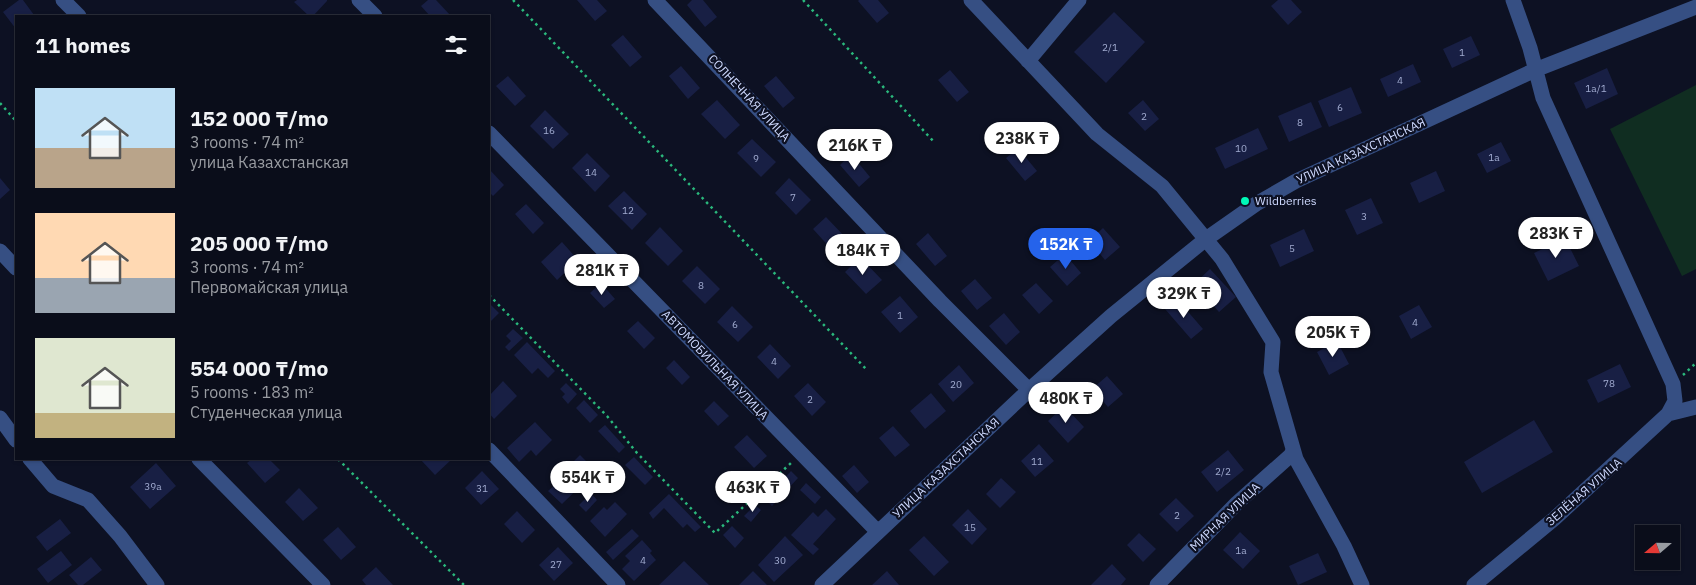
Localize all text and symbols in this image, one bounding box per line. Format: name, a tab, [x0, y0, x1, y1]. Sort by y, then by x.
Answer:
text: 11 homes	[35, 31, 131, 59]
icon: filters	[442, 31, 470, 59]
house number: 2/1	[1102, 41, 1118, 54]
house number: 1	[1459, 46, 1465, 59]
street label: СОЛНЕЧНАЯ УЛИЦА	[705, 51, 794, 144]
house number: 4	[1397, 74, 1403, 87]
house number: 1а/1	[1585, 82, 1607, 95]
house number: 6	[1337, 101, 1343, 114]
text: 152 000 ₸/mo	[190, 104, 328, 132]
icon: home	[75, 108, 135, 168]
house number: 2	[1141, 110, 1147, 123]
street label: УЛИЦА КАЗАХСТАНСКАЯ	[1294, 114, 1428, 187]
house number: 8	[1297, 116, 1303, 129]
pin: 238K ₸	[981, 121, 1063, 164]
house number: 16	[543, 124, 555, 137]
pin: 216K ₸	[814, 128, 896, 171]
text: 238K ₸	[995, 128, 1049, 148]
text: 3 rooms · 74 m²	[190, 132, 304, 152]
text: 216K ₸	[828, 135, 882, 155]
house number: 10	[1235, 142, 1247, 155]
house number: 1а	[1488, 151, 1500, 164]
text: улица Казахстанская	[190, 152, 349, 172]
house number: 9	[753, 152, 759, 165]
house number: 14	[585, 166, 597, 179]
house number: 7	[790, 191, 796, 204]
place label: Wildberries	[1255, 193, 1317, 208]
marker: Wildberries	[1239, 195, 1251, 207]
house number: 12	[622, 204, 634, 217]
house number: 3	[1361, 210, 1367, 223]
pin: 283K ₸	[1515, 216, 1597, 259]
text: 283K ₸	[1529, 223, 1583, 243]
pin: 152K ₸	[1025, 228, 1107, 270]
text: 205 000 ₸/mo	[190, 229, 328, 257]
icon: home	[75, 233, 135, 293]
pin: 184K ₸	[822, 234, 904, 276]
text: 152K ₸	[1039, 234, 1093, 254]
text: 184K ₸	[836, 240, 890, 260]
house number: 5	[1289, 242, 1295, 255]
pin: 281K ₸	[561, 254, 643, 296]
text: 3 rooms · 74 m²	[190, 257, 304, 277]
text: 281K ₸	[575, 260, 629, 280]
pin: 329K ₸	[1143, 276, 1225, 319]
text: Первомайская улица	[190, 277, 348, 297]
house number: 8	[698, 279, 704, 292]
text: 329K ₸	[1157, 283, 1211, 303]
street label: АВТОМОБИЛЬНАЯ УЛИЦА	[659, 307, 772, 423]
house number: 1	[897, 309, 903, 322]
pin: 205K ₸	[1292, 316, 1374, 358]
house number: 4	[1412, 316, 1418, 329]
house number: 6	[732, 318, 738, 331]
text: 205K ₸	[1306, 322, 1360, 342]
text: 554 000 ₸/mo	[190, 354, 328, 382]
house number: 4	[771, 355, 777, 368]
icon: home	[75, 358, 135, 418]
house number: 78	[1603, 377, 1615, 390]
house number: 20	[950, 378, 962, 391]
text: 5 rooms · 183 m²	[190, 382, 314, 402]
pin: 480K ₸	[1025, 382, 1107, 424]
text: 480K ₸	[1039, 388, 1093, 408]
house number: 2	[807, 393, 813, 406]
text: Студенческая улица	[190, 402, 342, 422]
street label: УЛИЦА КАЗАХСТАНСКАЯ	[889, 414, 1002, 521]
street label: ЗЕЛЁНАЯ УЛИЦА	[1543, 454, 1625, 529]
house number: 11	[1031, 455, 1043, 468]
pin: 554K ₸	[547, 460, 629, 503]
house number: 2/2	[1215, 465, 1231, 478]
text: 554K ₸	[561, 467, 615, 487]
pin: 463K ₸	[712, 470, 794, 513]
text: 463K ₸	[726, 477, 780, 497]
street label: МИРНАЯ УЛИЦА	[1186, 479, 1263, 554]
house number: 39а	[144, 480, 162, 493]
house number: 31	[476, 482, 488, 495]
house number: 2	[1174, 509, 1180, 522]
house number: 15	[964, 521, 976, 534]
north arrow	[1635, 525, 1680, 570]
map controls	[1635, 525, 1680, 570]
house number: 1а	[1235, 544, 1247, 557]
house number: 4	[640, 554, 646, 567]
house number: 30	[774, 554, 786, 567]
house number: 27	[550, 558, 562, 571]

